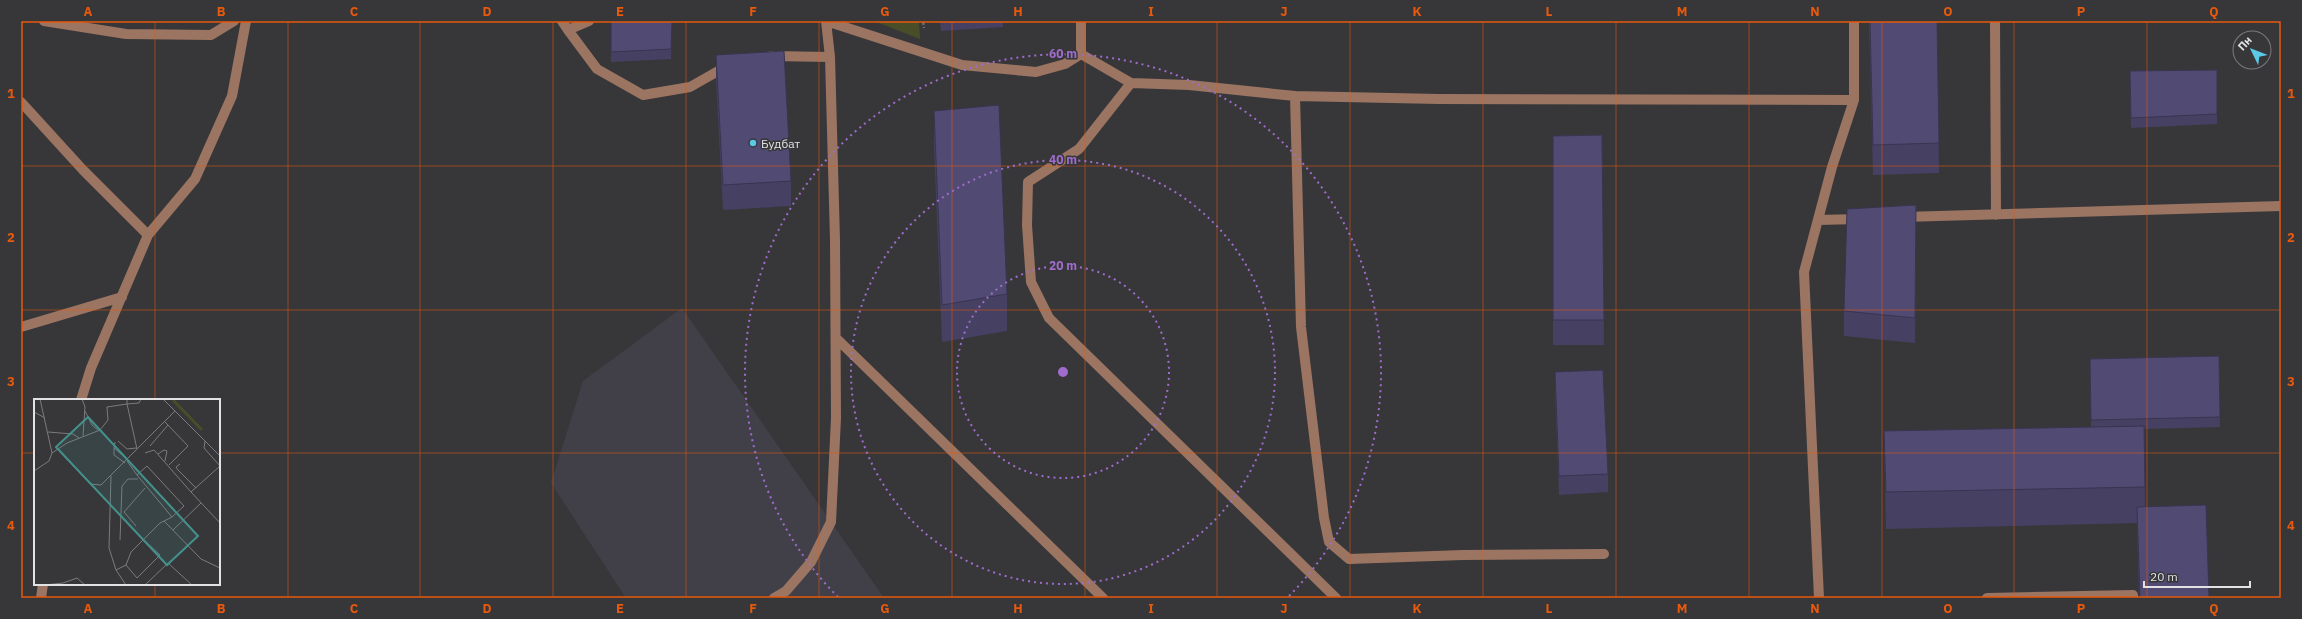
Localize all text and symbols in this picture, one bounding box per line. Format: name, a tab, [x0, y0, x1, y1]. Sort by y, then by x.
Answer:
text: A	[84, 3, 93, 20]
text: B	[217, 3, 226, 20]
text: C	[350, 3, 359, 20]
text: D	[482, 3, 492, 20]
text: E	[616, 3, 624, 20]
text: F	[749, 3, 757, 20]
text: G	[880, 3, 890, 20]
text: H	[1013, 3, 1023, 20]
text: I	[1148, 3, 1154, 20]
text: J	[1280, 3, 1288, 20]
text: K	[1412, 3, 1422, 20]
text: L	[1546, 3, 1553, 20]
text: M	[1677, 3, 1687, 20]
text: N	[1810, 3, 1820, 20]
text: O	[1943, 3, 1953, 20]
text: P	[2077, 3, 2086, 20]
text: Q	[2209, 3, 2219, 20]
north arrow	[2232, 30, 2272, 70]
text: Пн	[2235, 33, 2255, 53]
text: 60 m	[1049, 46, 1077, 61]
text: 1	[7, 85, 15, 102]
text: 1	[2287, 85, 2295, 102]
place label: Будбат	[761, 136, 800, 151]
marker: Будбат	[748, 138, 758, 148]
text: 40 m	[1049, 152, 1077, 167]
text: 2	[7, 229, 15, 246]
text: 2	[2287, 229, 2295, 246]
text: 20 m	[1049, 258, 1077, 273]
centre of rings	[1056, 365, 1070, 379]
text: 3	[7, 373, 15, 390]
text: 3	[2287, 373, 2295, 390]
inset map	[34, 399, 220, 585]
text: 4	[7, 517, 15, 534]
text: 4	[2287, 517, 2295, 534]
scale bar	[2144, 563, 2250, 589]
text: 20 m	[2150, 569, 2178, 584]
text: A	[84, 600, 93, 617]
text: B	[217, 600, 226, 617]
text: C	[350, 600, 359, 617]
text: D	[482, 600, 492, 617]
text: E	[616, 600, 624, 617]
text: F	[749, 600, 757, 617]
text: G	[880, 600, 890, 617]
text: H	[1013, 600, 1023, 617]
text: I	[1148, 600, 1154, 617]
text: J	[1280, 600, 1288, 617]
text: K	[1412, 600, 1422, 617]
text: L	[1546, 600, 1553, 617]
text: M	[1677, 600, 1687, 617]
text: N	[1810, 600, 1820, 617]
text: O	[1943, 600, 1953, 617]
text: P	[2077, 600, 2086, 617]
text: Q	[2209, 600, 2219, 617]

